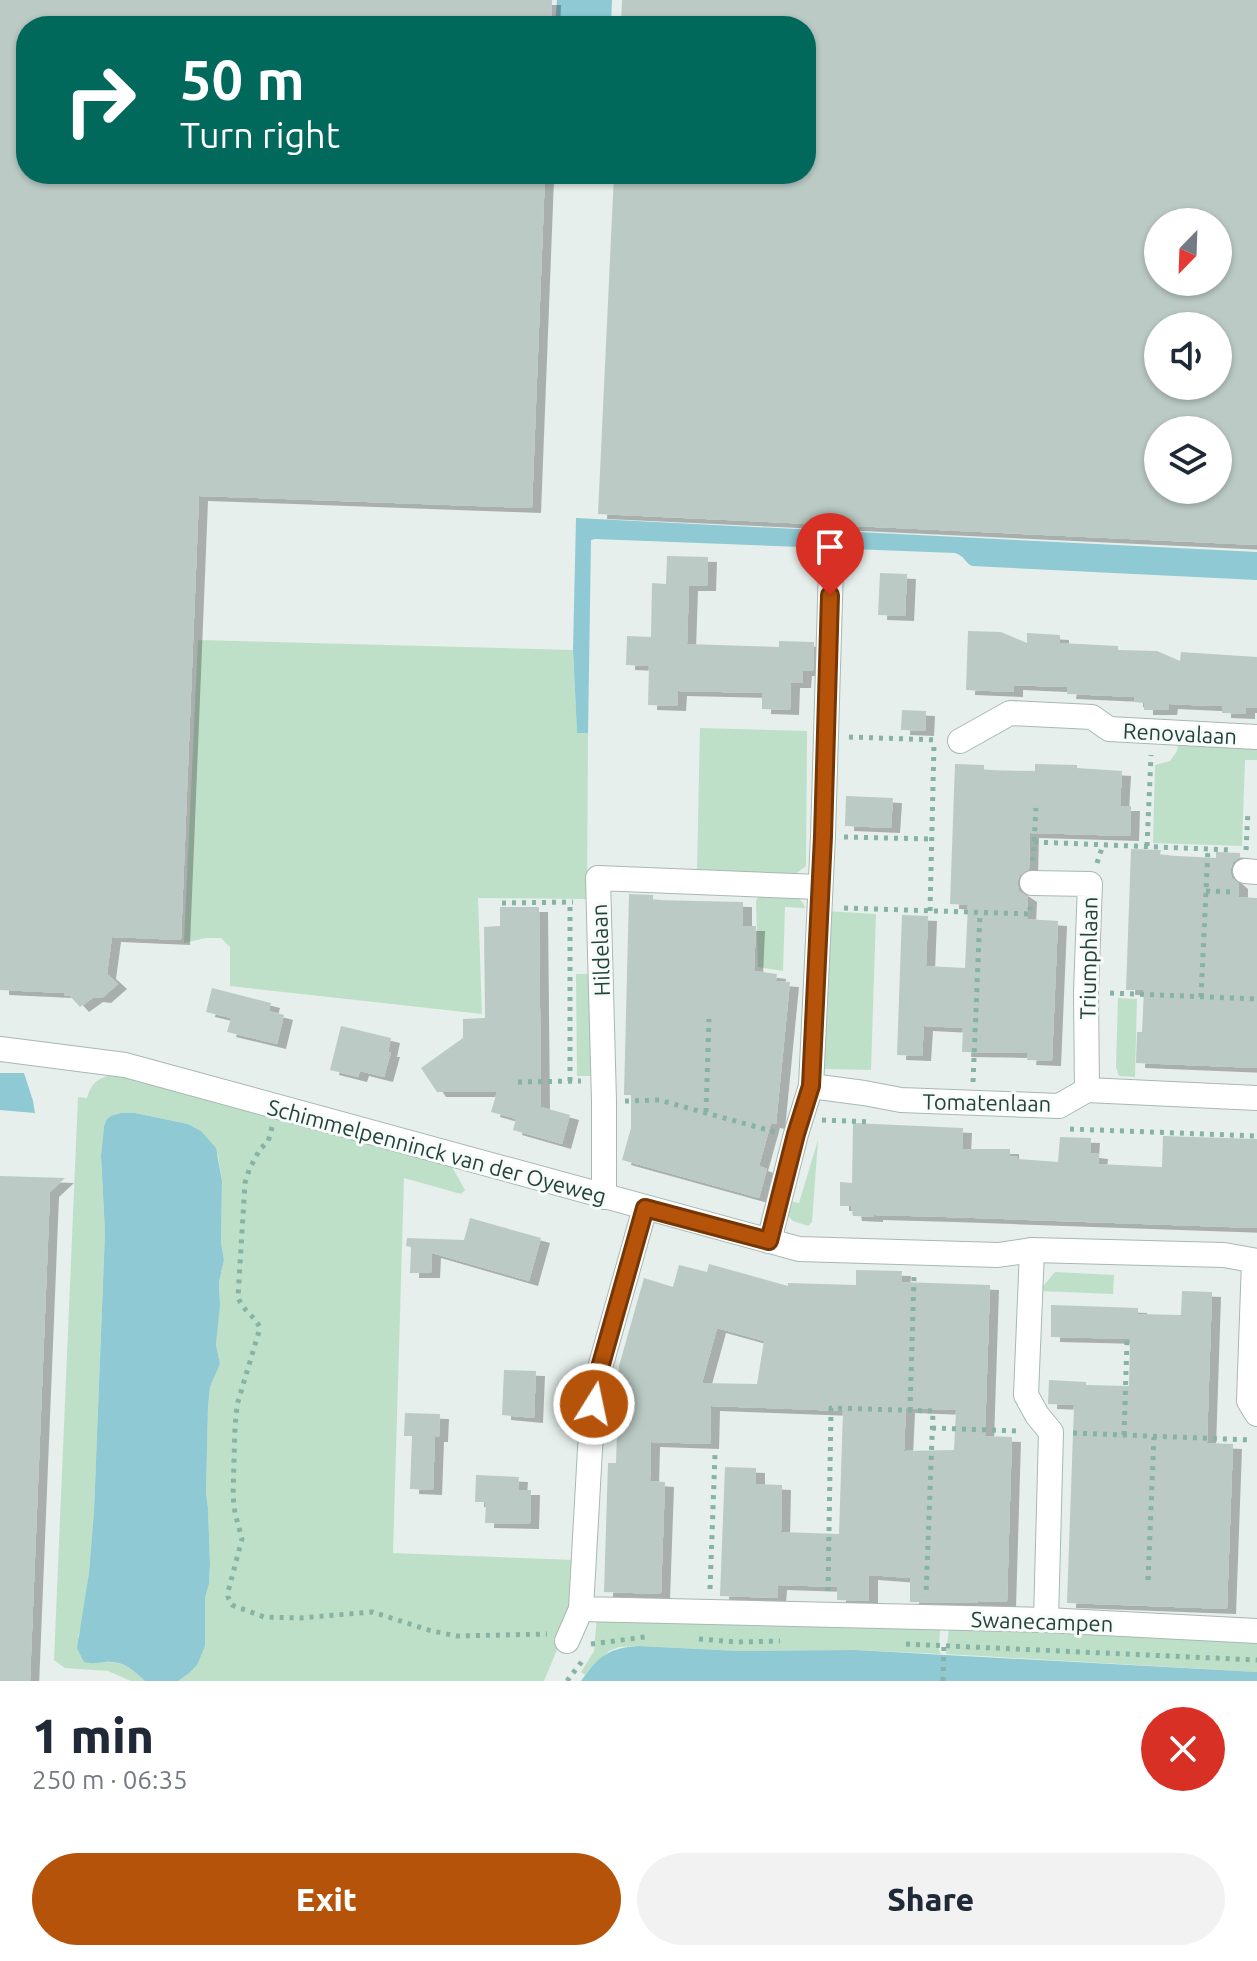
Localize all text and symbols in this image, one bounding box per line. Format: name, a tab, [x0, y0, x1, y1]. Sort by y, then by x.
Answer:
icon: right	[48, 48, 152, 152]
text: 50 m	[180, 48, 305, 111]
text: Turn right	[180, 114, 340, 155]
north arrow	[1144, 208, 1232, 296]
map controls	[1144, 208, 1232, 504]
button: sound	[1144, 312, 1232, 400]
button: layers	[1144, 416, 1232, 504]
pin	[796, 513, 864, 595]
icon: arrive	[808, 525, 852, 569]
street label: Renovalaan	[1122, 718, 1238, 748]
street label: Triumphlaan	[1074, 896, 1102, 1020]
street label: Hildelaan	[586, 903, 614, 997]
street label: Tomatenlaan	[922, 1088, 1052, 1116]
street label: Schimmelpenninck van der Oyeweg	[265, 1094, 609, 1208]
position arrow	[552, 1362, 636, 1446]
street label: Swanecampen	[970, 1606, 1114, 1636]
button: close	[1141, 1707, 1225, 1791]
text: 1 min	[32, 1708, 154, 1762]
text: 250 m · 06:35	[32, 1765, 188, 1794]
button: Exit	[32, 1853, 621, 1945]
button: Share	[637, 1853, 1225, 1945]

